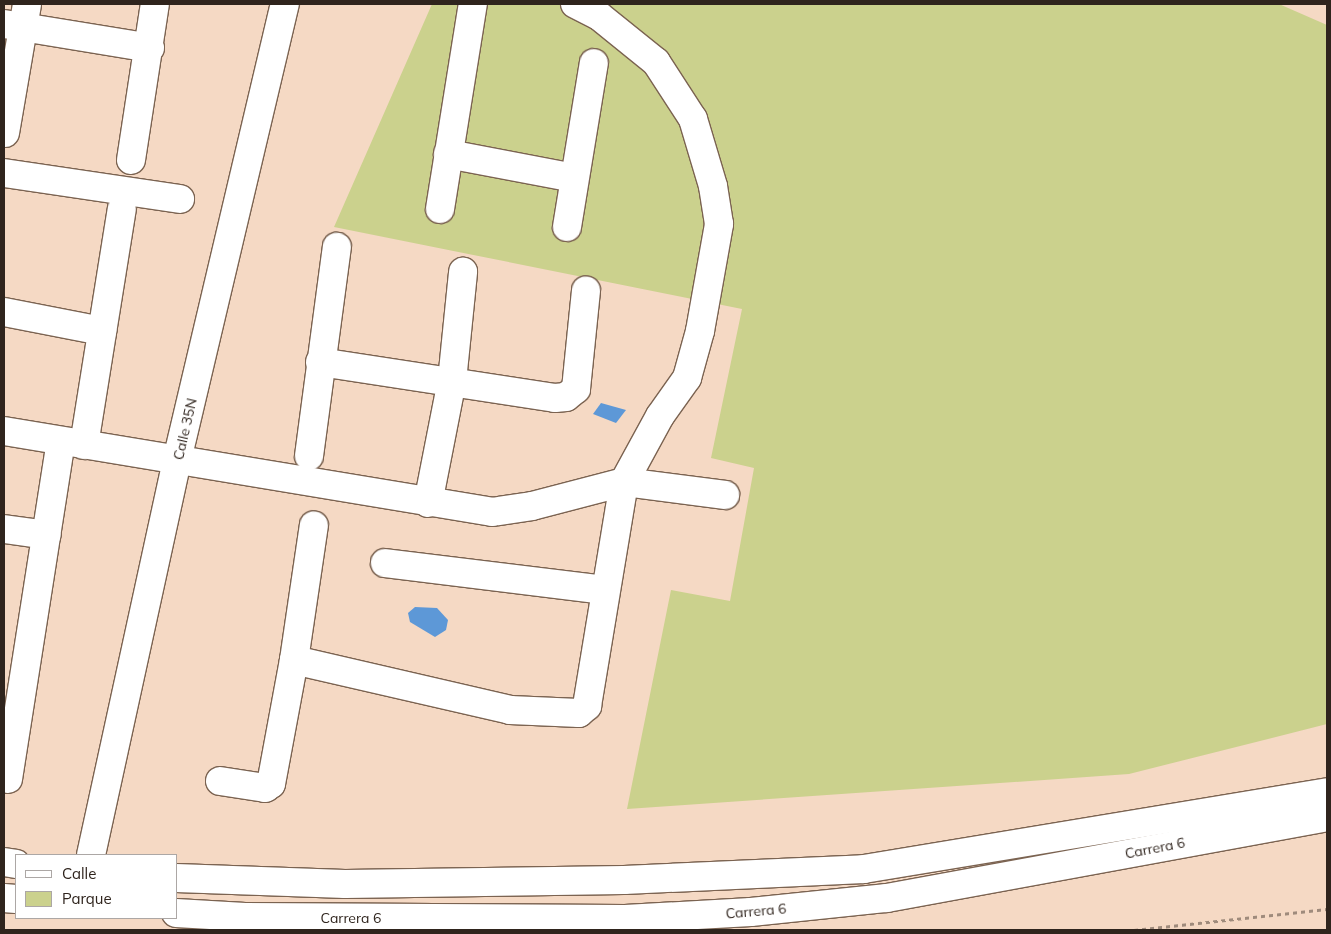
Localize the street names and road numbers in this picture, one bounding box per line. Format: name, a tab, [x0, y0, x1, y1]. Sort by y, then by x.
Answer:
street label: Calle 35N	[170, 396, 200, 462]
street label: Carrera 6	[1124, 834, 1186, 862]
street label: Carrera 6	[725, 900, 787, 922]
street label: Carrera 6	[321, 910, 381, 926]

